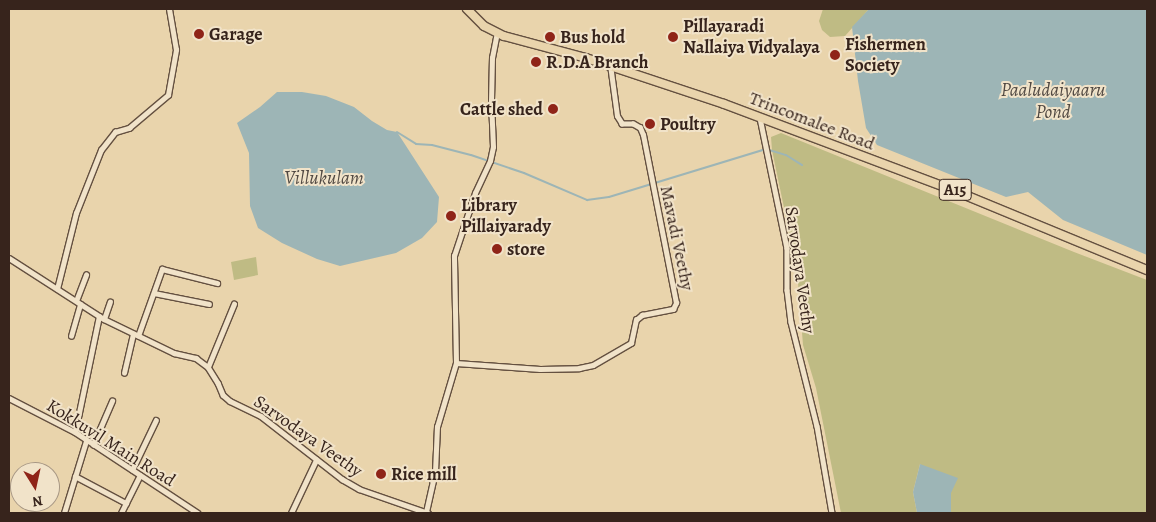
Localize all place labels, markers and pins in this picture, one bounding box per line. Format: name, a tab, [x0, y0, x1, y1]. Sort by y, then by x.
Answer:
place label: Pillayaradi Nallaiya Vidyalaya	[683, 16, 820, 58]
place label: Garage	[209, 23, 263, 45]
place label: Bus hold	[560, 26, 625, 48]
marker: Garage	[193, 28, 205, 40]
marker: Bus hold	[544, 31, 556, 43]
marker: Pillayaradi Nallaiya Vidyalaya	[667, 31, 679, 43]
place label: Fishermen Society	[845, 34, 926, 76]
marker: Fishermen Society	[829, 49, 841, 61]
place label: R.D.A Branch	[546, 51, 648, 73]
marker: R.D.A Branch	[530, 56, 542, 68]
place label: Cattle shed	[460, 98, 543, 120]
marker: Cattle shed	[547, 103, 559, 115]
place label: Poultry	[660, 113, 716, 135]
marker: Poultry	[644, 118, 656, 130]
place label: Library Pillaiyarady	[461, 195, 551, 238]
marker: Library Pillaiyarady	[445, 210, 457, 222]
place label: store	[507, 238, 545, 260]
marker: store	[491, 243, 503, 255]
place label: Rice mill	[391, 463, 456, 485]
marker: Rice mill	[375, 468, 387, 480]

